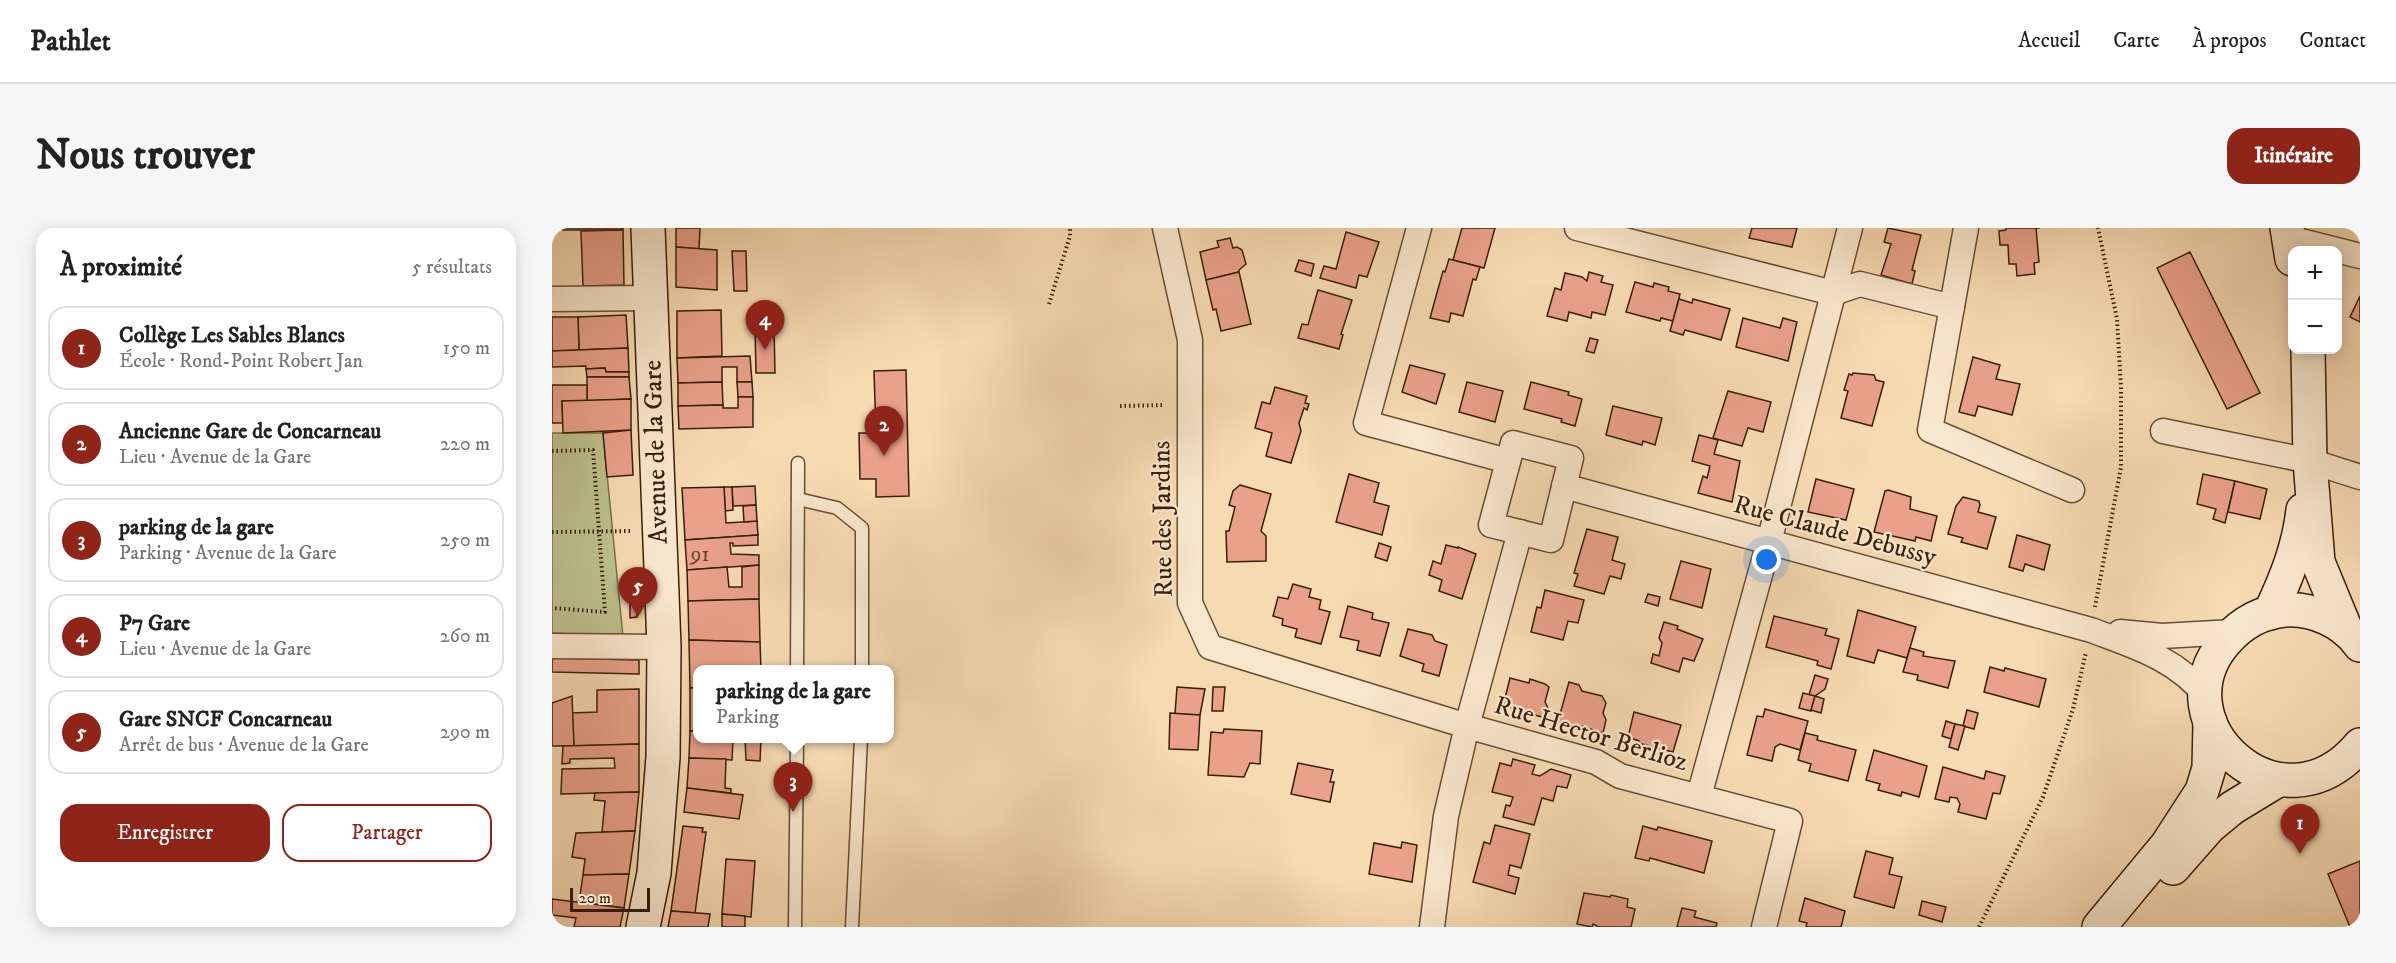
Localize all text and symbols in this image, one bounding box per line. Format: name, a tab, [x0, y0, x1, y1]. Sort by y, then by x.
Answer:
text: Pathlet	[30, 24, 111, 59]
text: Accueil	[2018, 28, 2080, 54]
text: Carte	[2113, 28, 2159, 54]
text: À propos	[2192, 28, 2267, 54]
text: Contact	[2300, 28, 2366, 54]
button: Itinéraire	[2227, 128, 2360, 184]
text: Nous trouver	[36, 130, 255, 182]
map controls	[2288, 246, 2342, 354]
button: +	[2288, 246, 2342, 300]
text: À proximité	[60, 251, 182, 284]
text: 5 résultats	[412, 255, 492, 280]
pin: 4	[746, 300, 784, 350]
button: −	[2288, 300, 2342, 354]
text: Collège Les Sables Blancs	[119, 322, 345, 349]
text: 1	[78, 336, 85, 361]
text: 150 m	[443, 336, 490, 361]
text: École · Rond-Point Robert Jan	[119, 349, 363, 374]
street label: Avenue de la Gare	[636, 360, 676, 544]
pin: 2	[864, 406, 904, 456]
text: Ancienne Gare de Concarneau	[119, 418, 381, 445]
text: 2	[77, 432, 86, 457]
text: 220 m	[440, 432, 490, 457]
street label: Rue des Jardins	[1145, 440, 1181, 598]
text: Lieu · Avenue de la Gare	[119, 445, 311, 470]
street label: Rue Claude Debussy	[1730, 488, 1941, 574]
text: parking de la gare	[119, 514, 274, 541]
text: 3	[78, 528, 85, 553]
text: 250 m	[440, 528, 490, 553]
text: Parking · Avenue de la Gare	[119, 541, 337, 566]
house number: 91	[690, 541, 709, 568]
your location	[1752, 545, 1781, 574]
pin: 5	[618, 568, 658, 617]
text: P7 Gare	[119, 610, 190, 637]
text: 4	[76, 624, 87, 649]
text: 260 m	[440, 624, 490, 649]
text: Lieu · Avenue de la Gare	[119, 637, 311, 662]
popup	[693, 665, 894, 743]
text: parking de la gare	[716, 678, 871, 705]
street label: Rue Hector Berlioz	[1490, 689, 1692, 779]
text: Parking	[716, 705, 779, 730]
text: Gare SNCF Concarneau	[119, 706, 332, 733]
text: 5	[77, 720, 86, 745]
text: 290 m	[440, 720, 490, 745]
text: Arrêt de bus · Avenue de la Gare	[119, 733, 369, 758]
pin: 3	[774, 762, 812, 812]
button: Enregistrer	[60, 804, 270, 862]
button: Partager	[282, 804, 492, 862]
pin: 1	[2280, 804, 2320, 854]
scale bar	[570, 885, 650, 912]
text: 20 m	[579, 888, 611, 908]

